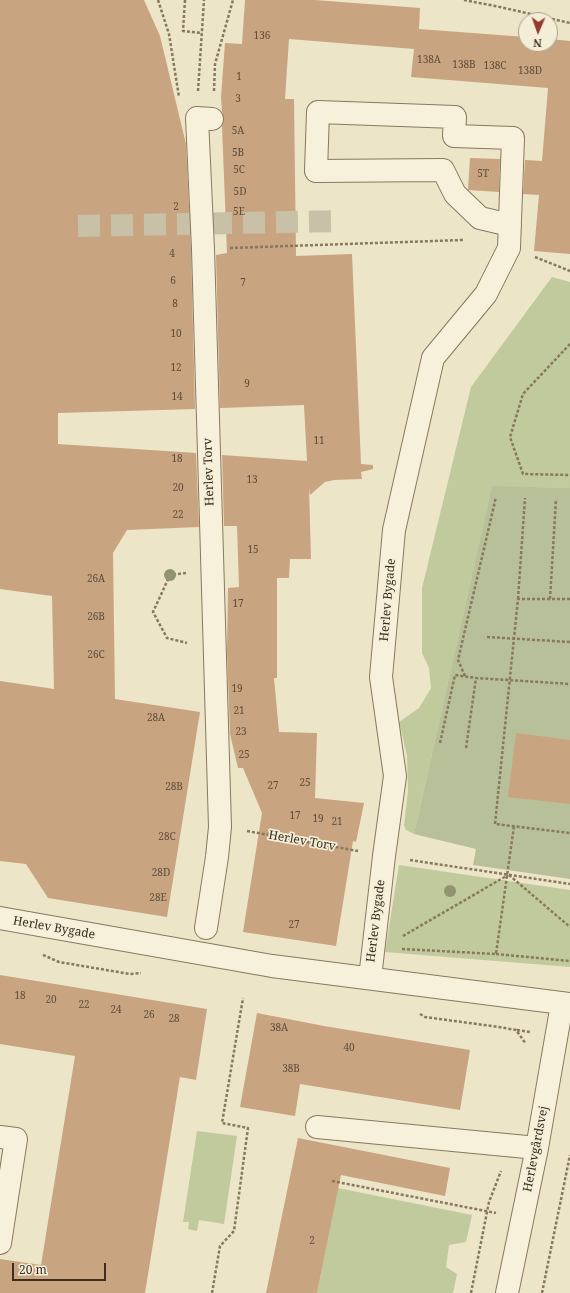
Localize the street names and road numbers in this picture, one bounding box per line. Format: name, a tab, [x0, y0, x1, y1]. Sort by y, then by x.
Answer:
street label: Herlev Torv	[201, 438, 217, 506]
street label: Herlev Bygade	[377, 558, 399, 642]
street label: Herlev Torv	[267, 828, 337, 854]
street label: Herlev Bygade	[364, 879, 388, 963]
street label: Herlev Bygade	[12, 914, 96, 942]
street label: Herlevgårdsvej	[521, 1105, 551, 1193]

